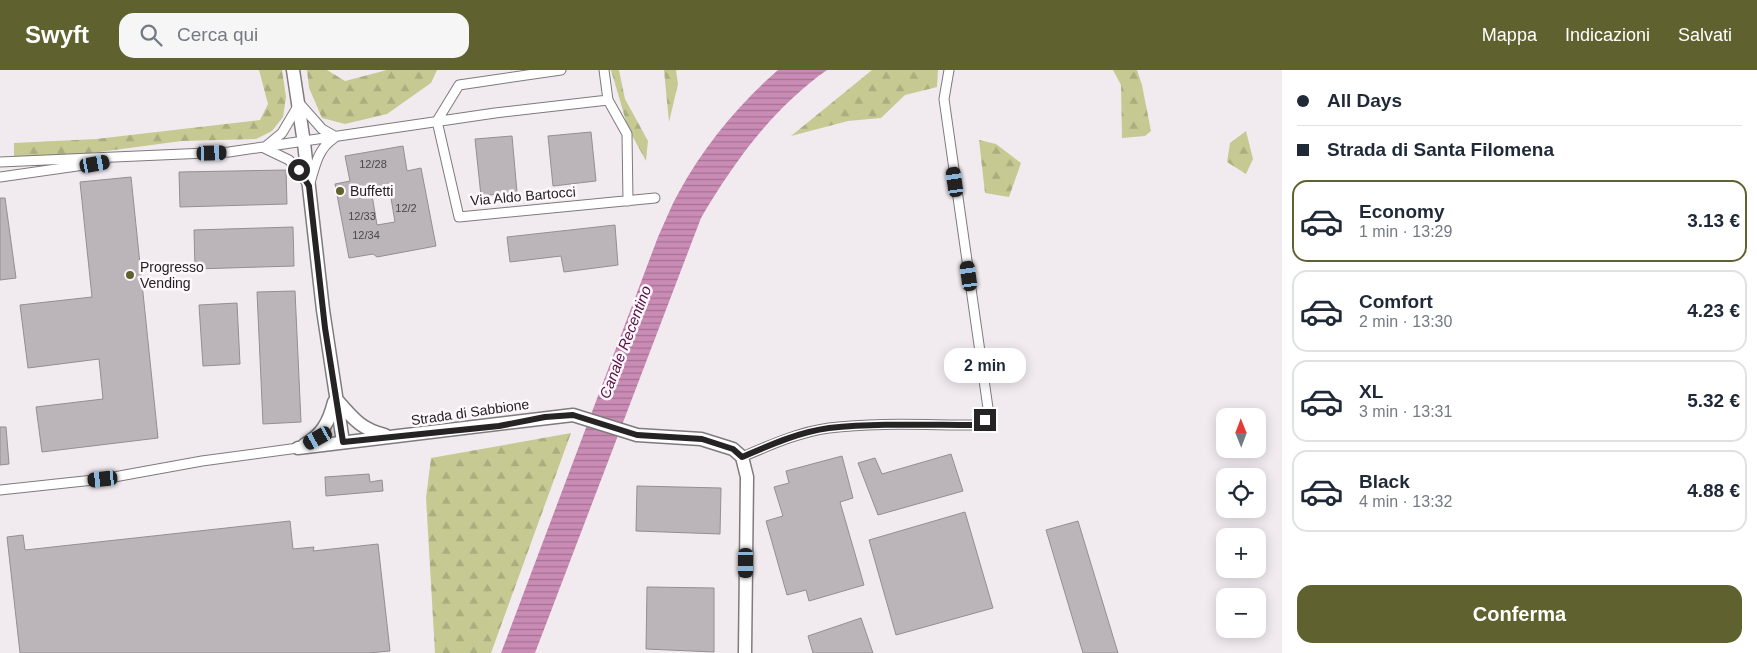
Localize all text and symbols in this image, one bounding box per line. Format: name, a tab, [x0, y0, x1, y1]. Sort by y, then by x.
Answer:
search box	[119, 13, 469, 58]
text: Swyft	[25, 21, 89, 48]
icon: search	[137, 21, 165, 49]
text: Cerca qui	[177, 24, 258, 45]
text: Mappa	[1482, 25, 1537, 45]
text: Indicazioni	[1565, 25, 1650, 45]
text: Salvati	[1678, 25, 1732, 45]
text: All Days	[1327, 90, 1402, 111]
text: Strada di Santa Filomena	[1327, 139, 1554, 160]
car	[196, 145, 227, 161]
car	[78, 154, 111, 174]
house number: 12/28	[359, 158, 387, 170]
route start	[288, 159, 310, 181]
car	[945, 166, 964, 198]
place label: Buffetti	[350, 183, 393, 199]
street label: Via Aldo Bartocci	[470, 183, 576, 209]
marker: Buffetti	[334, 185, 346, 197]
icon: car	[1299, 199, 1344, 244]
text: Economy	[1359, 201, 1445, 222]
house number: 12/2	[395, 202, 417, 214]
house number: 12/33	[348, 210, 376, 222]
text: 3.13 €	[1687, 210, 1740, 231]
text: 1 min · 13:29	[1359, 223, 1452, 240]
house number: 12/34	[352, 229, 380, 241]
place label: Progresso Vending	[140, 259, 204, 291]
car	[959, 260, 978, 292]
marker: Progresso Vending	[124, 269, 136, 281]
water label: Canale Recentino	[596, 283, 654, 401]
icon: car	[1299, 289, 1344, 334]
text: Comfort	[1359, 291, 1433, 312]
text: 4.23 €	[1687, 300, 1740, 321]
text: 2 min · 13:30	[1359, 313, 1452, 330]
callout: 2 min	[944, 348, 1026, 382]
text: 2 min	[964, 357, 1006, 374]
icon: car	[1299, 379, 1344, 424]
text: XL	[1359, 381, 1383, 402]
text: 5.32 €	[1687, 390, 1740, 411]
street label: Strada di Sabbione	[410, 396, 530, 428]
text: 3 min · 13:31	[1359, 403, 1452, 420]
north arrow	[1216, 408, 1266, 458]
map controls	[1216, 408, 1266, 638]
route end	[974, 409, 996, 431]
car	[301, 424, 334, 452]
button: locate	[1216, 468, 1266, 518]
icon: car	[1299, 469, 1344, 514]
car	[87, 470, 118, 488]
text: Black	[1359, 471, 1410, 492]
text: 4.88 €	[1687, 480, 1740, 501]
text: 4 min · 13:32	[1359, 493, 1452, 510]
button: +	[1216, 528, 1266, 578]
car	[738, 548, 753, 578]
button: Conferma	[1297, 585, 1742, 643]
button: −	[1216, 588, 1266, 638]

